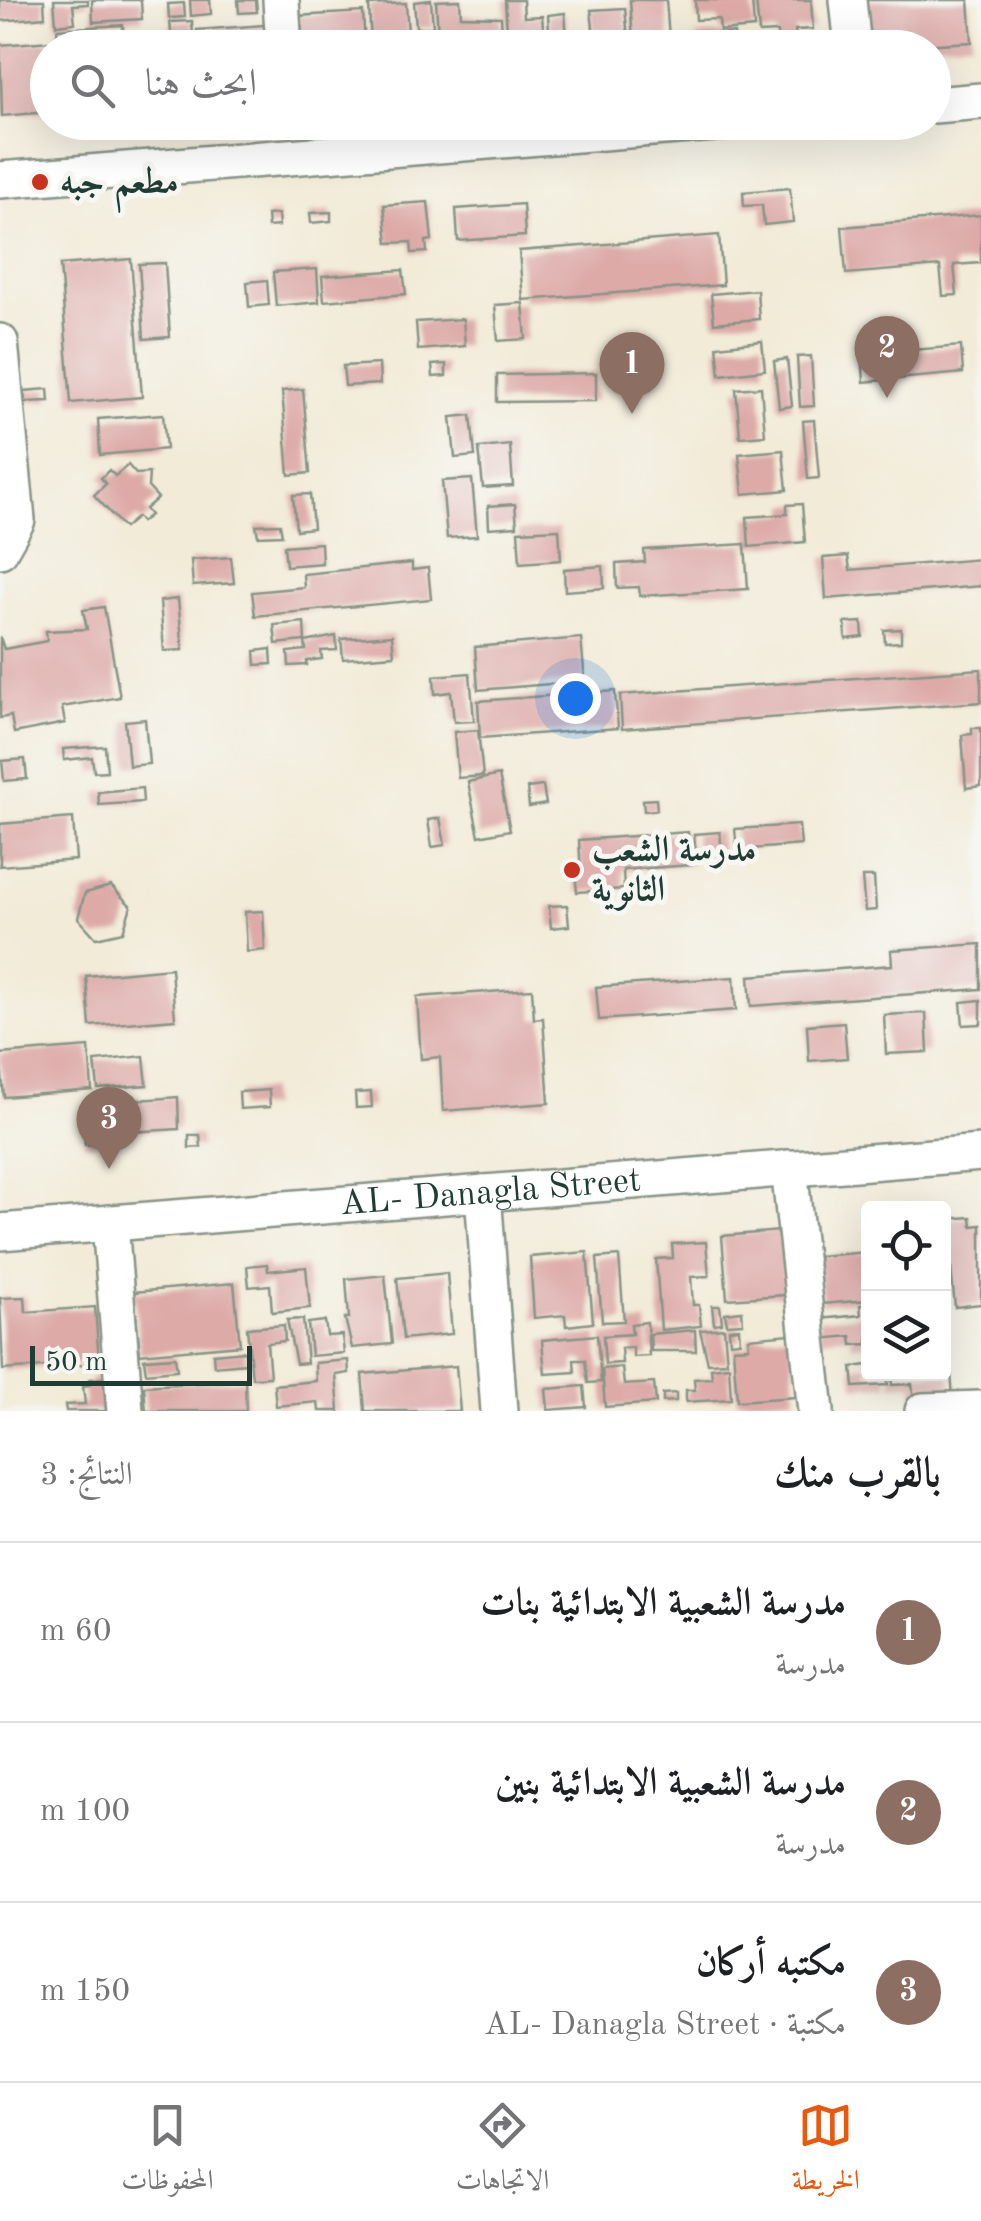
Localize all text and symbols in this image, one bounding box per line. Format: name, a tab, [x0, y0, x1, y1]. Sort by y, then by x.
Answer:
search box	[30, 30, 951, 140]
icon: search	[65, 58, 120, 113]
text: ابحث هنا	[145, 66, 257, 104]
place label: مطعم جبه	[60, 165, 179, 213]
marker: مطعم جبه	[29, 171, 51, 193]
pin: 2	[854, 316, 920, 398]
pin: 1	[600, 332, 664, 414]
your location	[550, 673, 601, 724]
place label: مدرسة الشعب الثانوية	[592, 833, 756, 911]
marker: مدرسة الشعب الثانوية	[561, 859, 583, 881]
pin: 3	[76, 1086, 142, 1169]
street label: AL- Danagla Street	[338, 1163, 642, 1222]
map controls	[861, 1201, 951, 1381]
button: locate	[861, 1201, 951, 1291]
button: layers	[861, 1291, 951, 1381]
scale bar	[30, 1341, 252, 1386]
text: 50 m	[45, 1349, 108, 1377]
text: بالقرب منك	[774, 1454, 941, 1496]
text: النتائج: 3	[40, 1460, 133, 1492]
text: مدرسة الشعبية الابتدائية بنات	[480, 1585, 846, 1623]
text: 60 m	[40, 1616, 112, 1648]
text: 1	[899, 1616, 918, 1648]
text: مدرسة	[775, 1650, 846, 1682]
text: مدرسة الشعبية الابتدائية بنين	[495, 1765, 846, 1803]
text: 100 m	[40, 1796, 130, 1828]
text: 2	[899, 1796, 918, 1828]
text: مدرسة	[775, 1830, 846, 1862]
text: مكتبه أركان	[696, 1945, 846, 1983]
text: 150 m	[40, 1976, 130, 2008]
text: 3	[899, 1976, 918, 2008]
text: مكتبة · AL- Danagla Street	[484, 2010, 846, 2042]
tab: المحفوظات	[121, 2098, 213, 2207]
tab: الاتجاهات	[456, 2098, 549, 2207]
tab: الخريطة	[792, 2098, 860, 2207]

